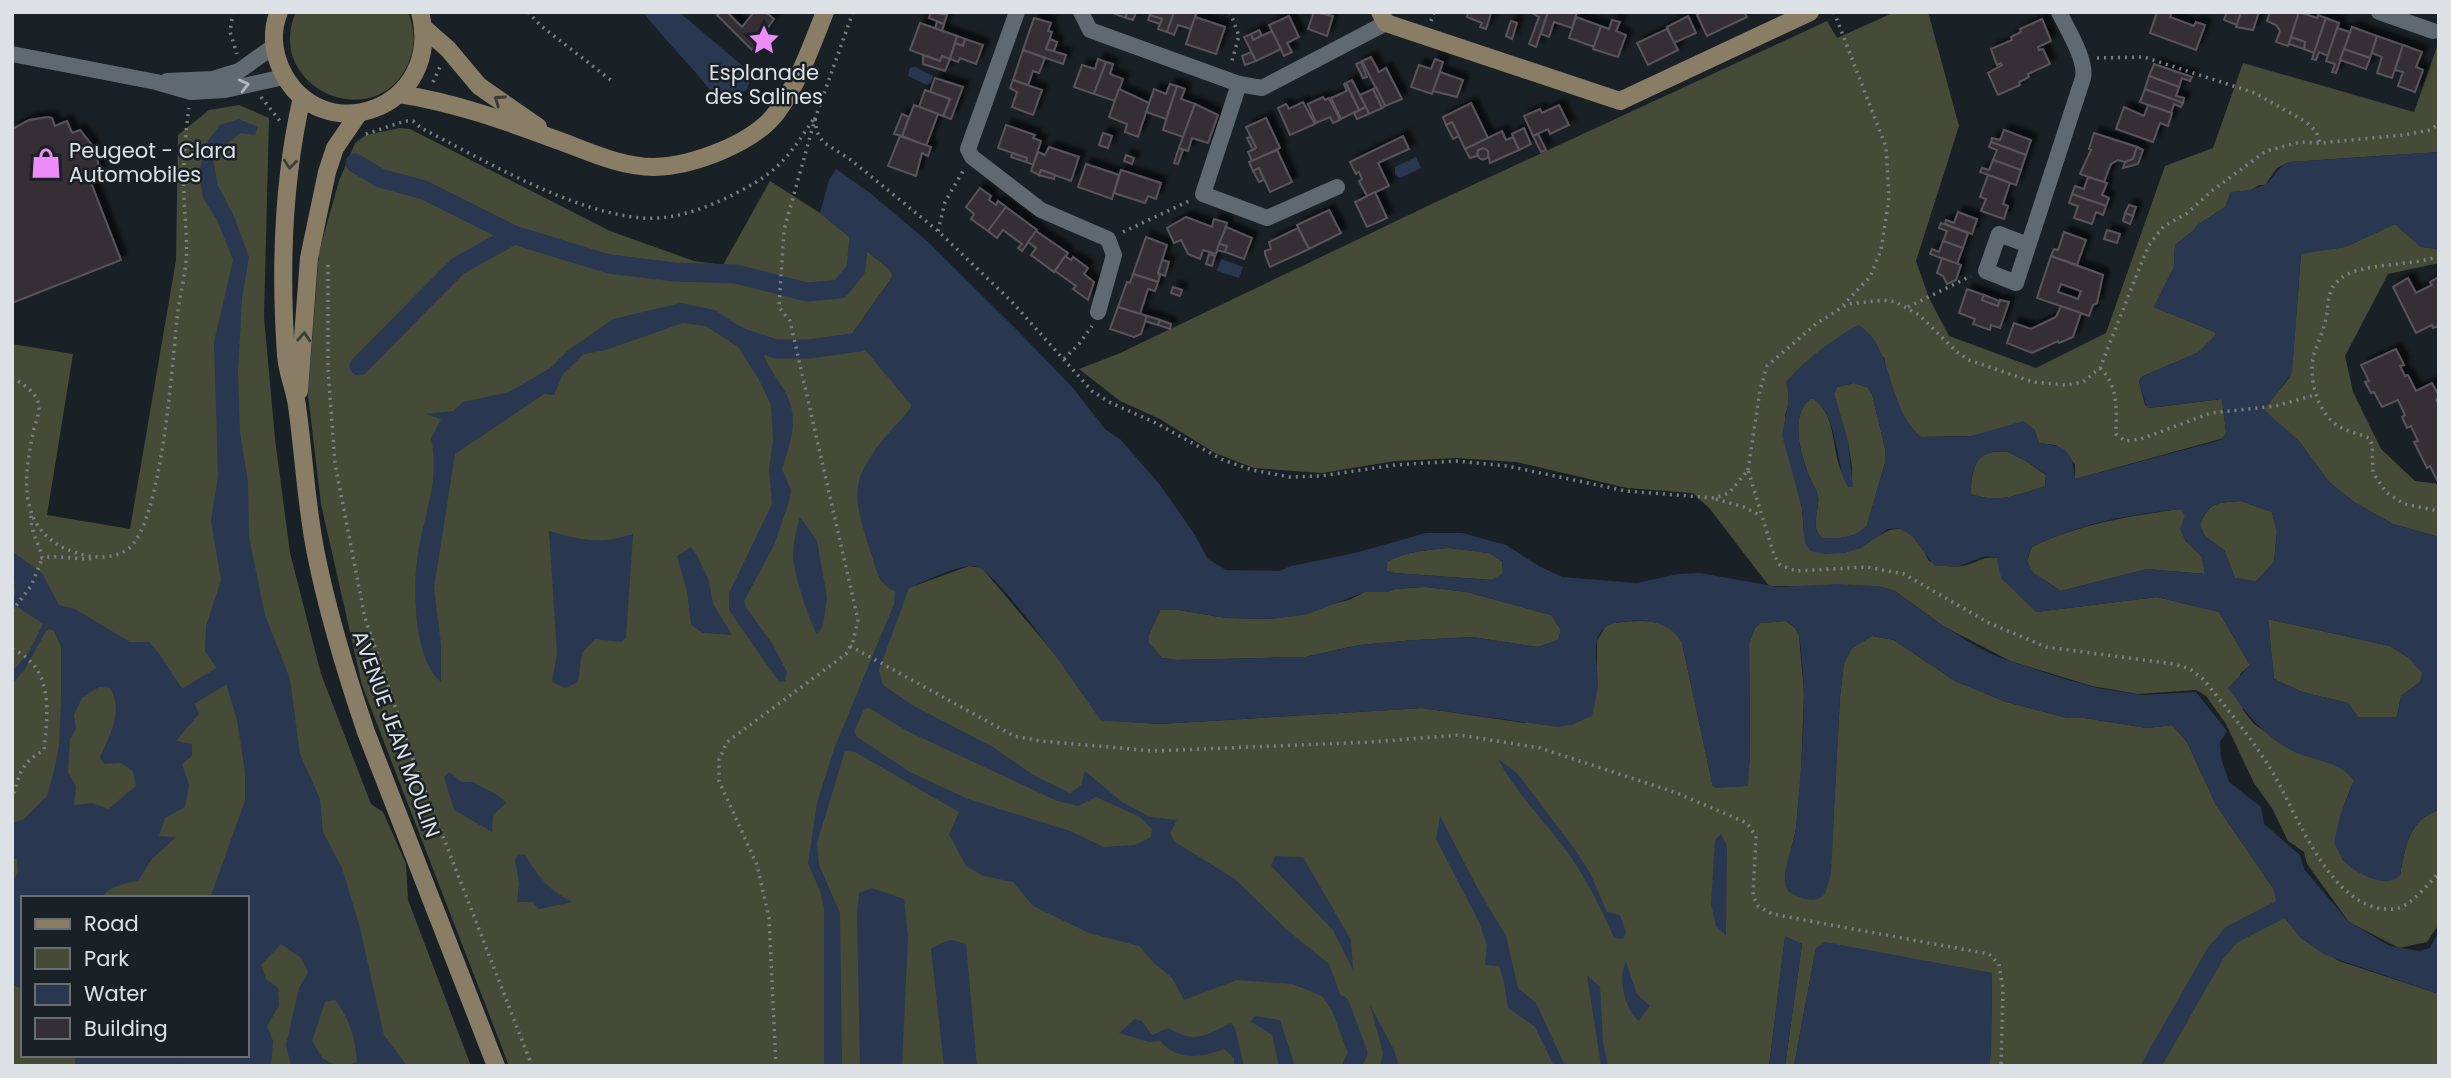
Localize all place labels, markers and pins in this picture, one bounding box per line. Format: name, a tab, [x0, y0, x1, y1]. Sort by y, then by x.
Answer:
place icon: Esplanade des Salines	[747, 23, 781, 57]
place label: Esplanade des Salines	[705, 58, 823, 111]
place label: Peugeot - Clara Automobiles	[69, 136, 236, 189]
shop icon: Peugeot - Clara Automobiles	[29, 146, 63, 180]

